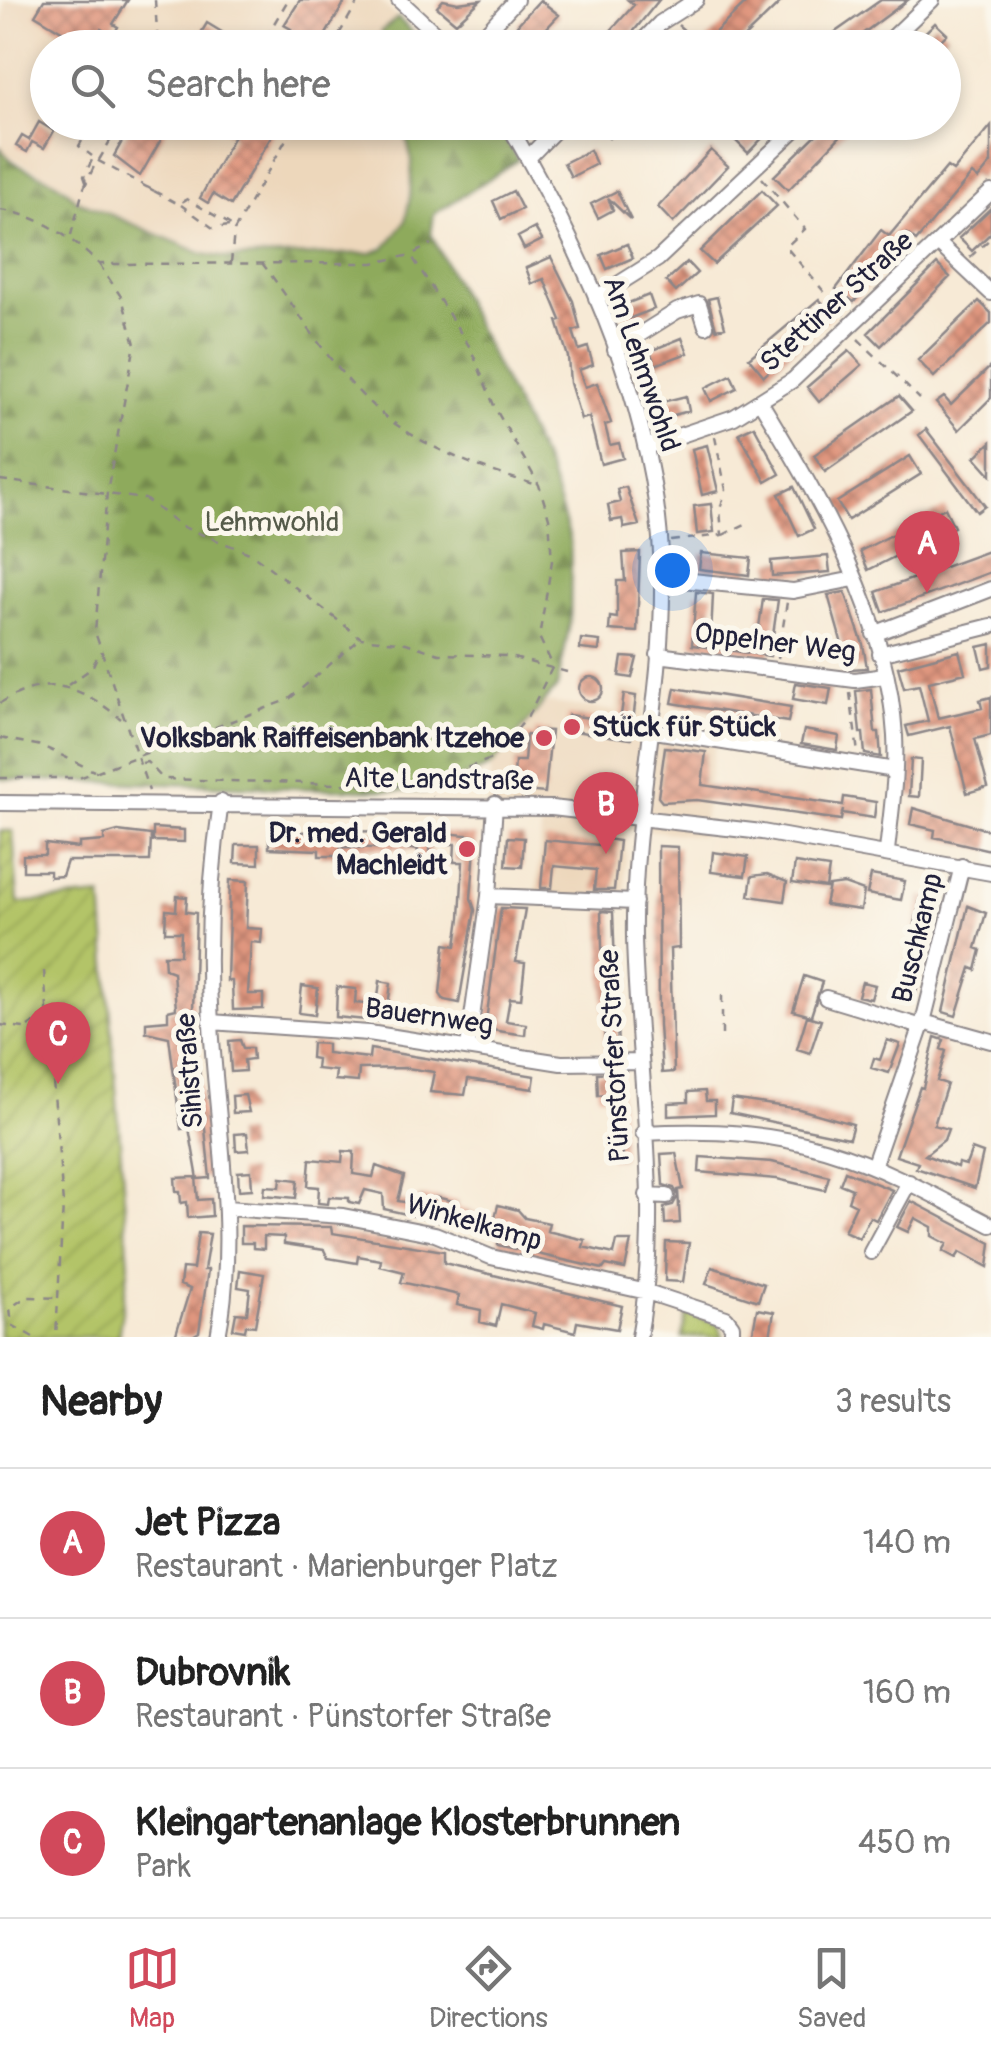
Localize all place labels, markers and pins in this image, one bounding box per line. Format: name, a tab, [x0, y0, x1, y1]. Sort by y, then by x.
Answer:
pin: A	[894, 510, 960, 593]
place label: Stück für Stück	[592, 710, 776, 745]
marker: Stück für Stück	[561, 716, 583, 738]
place label: Volksbank Raiffeisenbank Itzehoe	[140, 721, 525, 756]
marker: Volksbank Raiffeisenbank Itzehoe	[533, 727, 555, 749]
pin: B	[574, 772, 638, 854]
place label: Dr. med. Gerald Machleidt	[269, 816, 448, 883]
marker: Dr. med. Gerald Machleidt	[456, 838, 478, 860]
pin: C	[26, 1002, 90, 1084]

